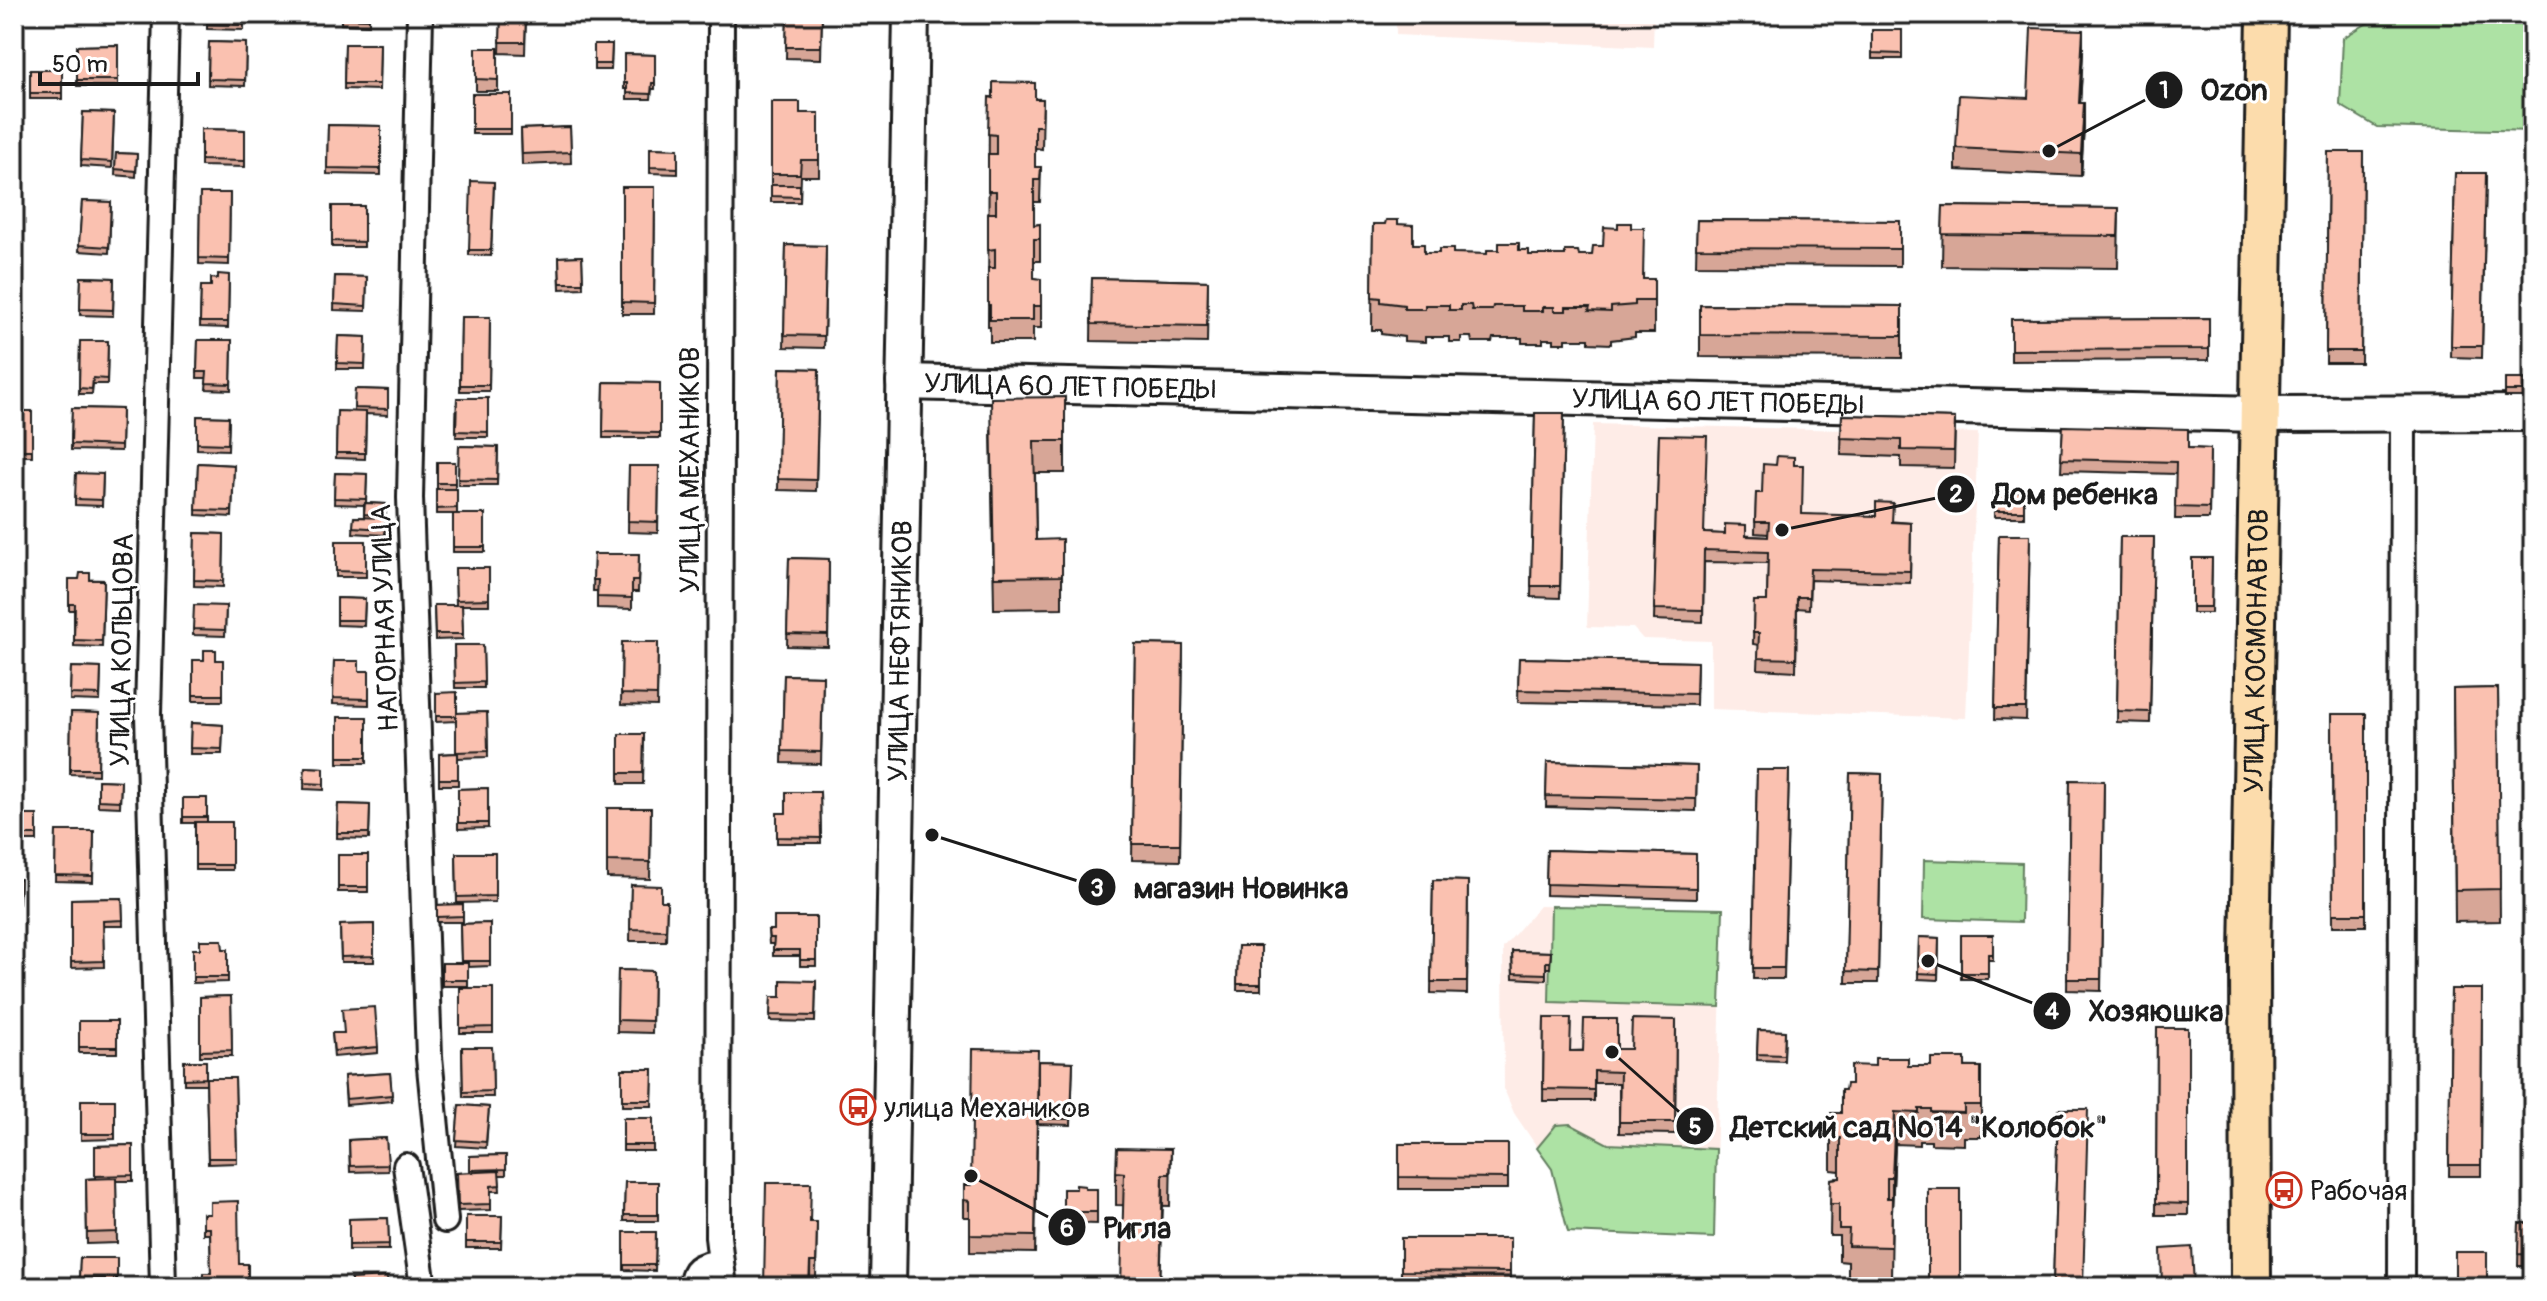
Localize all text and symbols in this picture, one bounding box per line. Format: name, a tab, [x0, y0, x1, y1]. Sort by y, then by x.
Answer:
scale bar	[40, 36, 198, 86]
text: 50 m	[52, 50, 108, 79]
callout: Ozon	[2144, 63, 2284, 117]
text: Ozon	[2200, 72, 2268, 109]
text: 1	[2159, 76, 2169, 105]
street label: УЛИЦА МЕХАНИКОВ	[673, 347, 708, 593]
street label: УЛИЦА 60 ЛЕТ ПОБЕДЫ	[924, 366, 1216, 408]
street label: УЛИЦА 60 ЛЕТ ПОБЕДЫ	[1571, 382, 1864, 424]
callout: Дом ребенка	[1936, 467, 2174, 521]
text: Дом ребенка	[1990, 476, 2158, 513]
text: 2	[1949, 480, 1963, 509]
street label: НАГОРНАЯ УЛИЦА	[364, 504, 407, 732]
street label: УЛИЦА КОСМОНАВТОВ	[2237, 508, 2277, 794]
street label: УЛИЦА НЕФТЯНИКОВ	[881, 520, 921, 782]
street label: УЛИЦА КОЛЬЦОВА	[103, 533, 142, 767]
callout: магазин Новинка	[1077, 860, 1364, 914]
text: магазин Новинка	[1134, 870, 1348, 907]
text: 3	[1090, 874, 1104, 903]
callout: Хозяюшка	[2032, 984, 2239, 1038]
text: Хозяюшка	[2089, 993, 2223, 1030]
text: 4	[2045, 997, 2059, 1026]
bus stop icon: улица Механиков	[839, 1088, 877, 1126]
place label: улица Механиков	[883, 1091, 1090, 1126]
callout: Детский сад №14 "Колобок"	[1675, 1099, 2124, 1153]
text: Детский сад №14 "Колобок"	[1729, 1109, 2107, 1146]
text: 5	[1688, 1113, 1702, 1142]
bus stop icon: Рабочая	[2265, 1171, 2303, 1209]
place label: Рабочая	[2310, 1174, 2408, 1209]
callout: Ригла	[1047, 1200, 1187, 1254]
text: Ригла	[1103, 1210, 1171, 1247]
text: 6	[1060, 1214, 1074, 1243]

